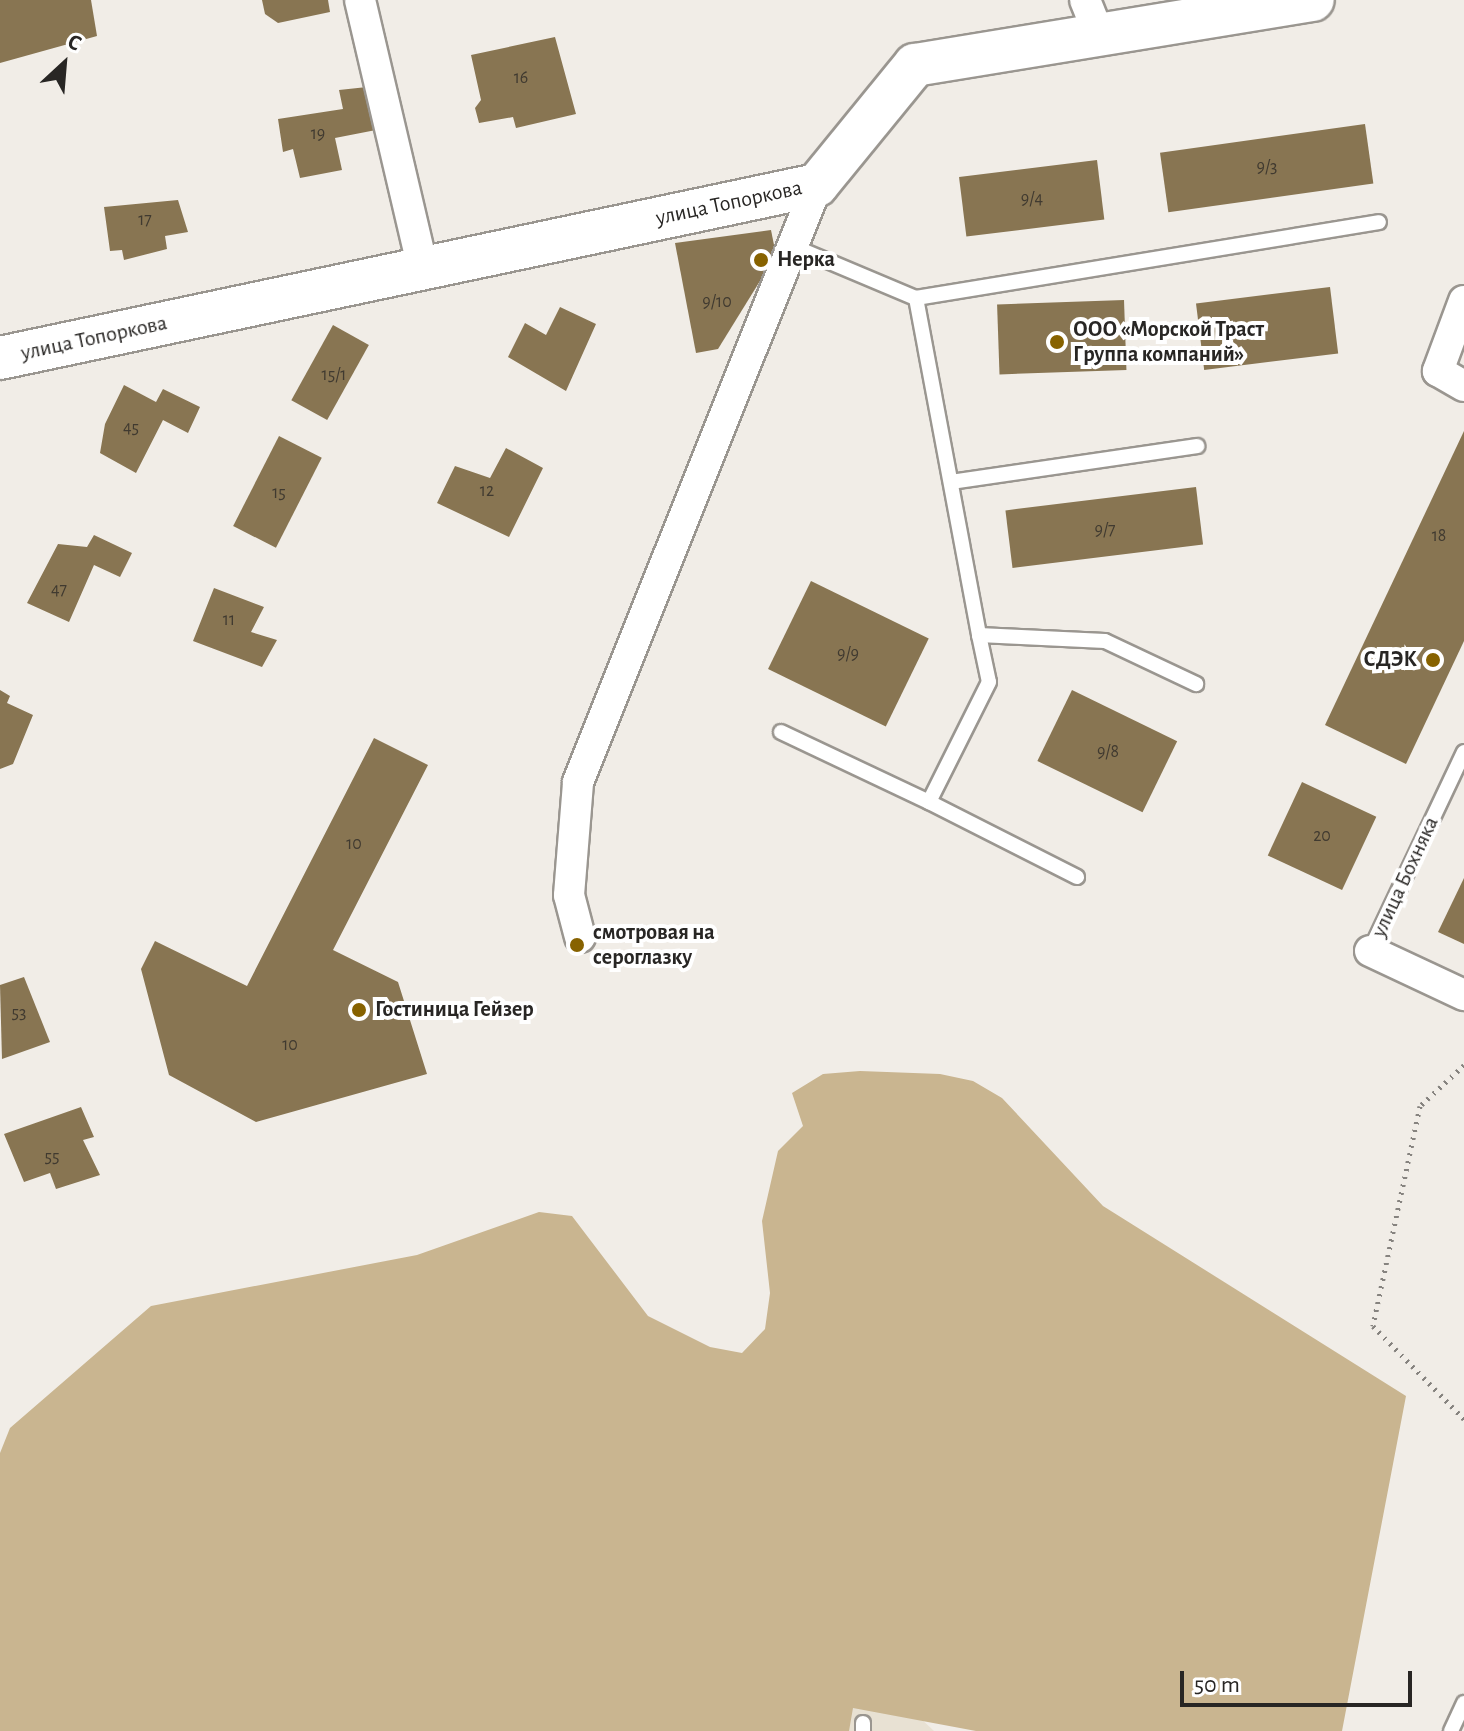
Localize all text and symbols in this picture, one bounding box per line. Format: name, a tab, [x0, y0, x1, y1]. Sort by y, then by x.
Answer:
north arrow	[24, 24, 104, 104]
text: С	[64, 30, 85, 55]
house number: 16	[514, 67, 528, 89]
house number: 19	[311, 123, 325, 145]
house number: 9/3	[1256, 156, 1278, 178]
street label: улица Топоркова	[653, 175, 805, 231]
house number: 9/4	[1021, 188, 1043, 210]
house number: 17	[138, 209, 152, 231]
place label: Нерка	[777, 247, 835, 273]
marker: Нерка	[752, 251, 770, 269]
house number: 9/10	[702, 291, 732, 313]
street label: улица Топоркова	[18, 310, 170, 366]
place label: ООО «Морской Траст Группа компаний»	[1073, 316, 1264, 368]
marker: ООО «Морской Траст Группа компаний»	[1048, 333, 1066, 351]
house number: 15/1	[321, 364, 347, 386]
house number: 45	[123, 417, 139, 439]
house number: 12	[480, 480, 494, 502]
house number: 15	[272, 482, 286, 504]
house number: 9/7	[1094, 519, 1116, 541]
house number: 18	[1432, 525, 1446, 547]
house number: 47	[51, 579, 67, 601]
house number: 11	[223, 609, 235, 631]
house number: 9/9	[837, 643, 859, 665]
place label: СДЭК	[1364, 647, 1417, 673]
marker: СДЭК	[1424, 651, 1442, 669]
house number: 9/8	[1097, 741, 1119, 763]
street label: улица Бохняка	[1366, 813, 1444, 941]
house number: 20	[1313, 825, 1331, 847]
house number: 10	[346, 833, 362, 855]
place label: смотровая на сероглазку	[593, 919, 715, 970]
marker: смотровая на сероглазку	[568, 936, 586, 954]
place label: Гостиница Гейзер	[375, 997, 534, 1023]
marker: Гостиница Гейзер	[350, 1001, 368, 1019]
house number: 53	[12, 1002, 26, 1024]
house number: 10	[282, 1034, 298, 1056]
house number: 55	[44, 1146, 60, 1168]
scale bar	[1184, 1655, 1416, 1705]
text: 50 m	[1194, 1673, 1240, 1697]

